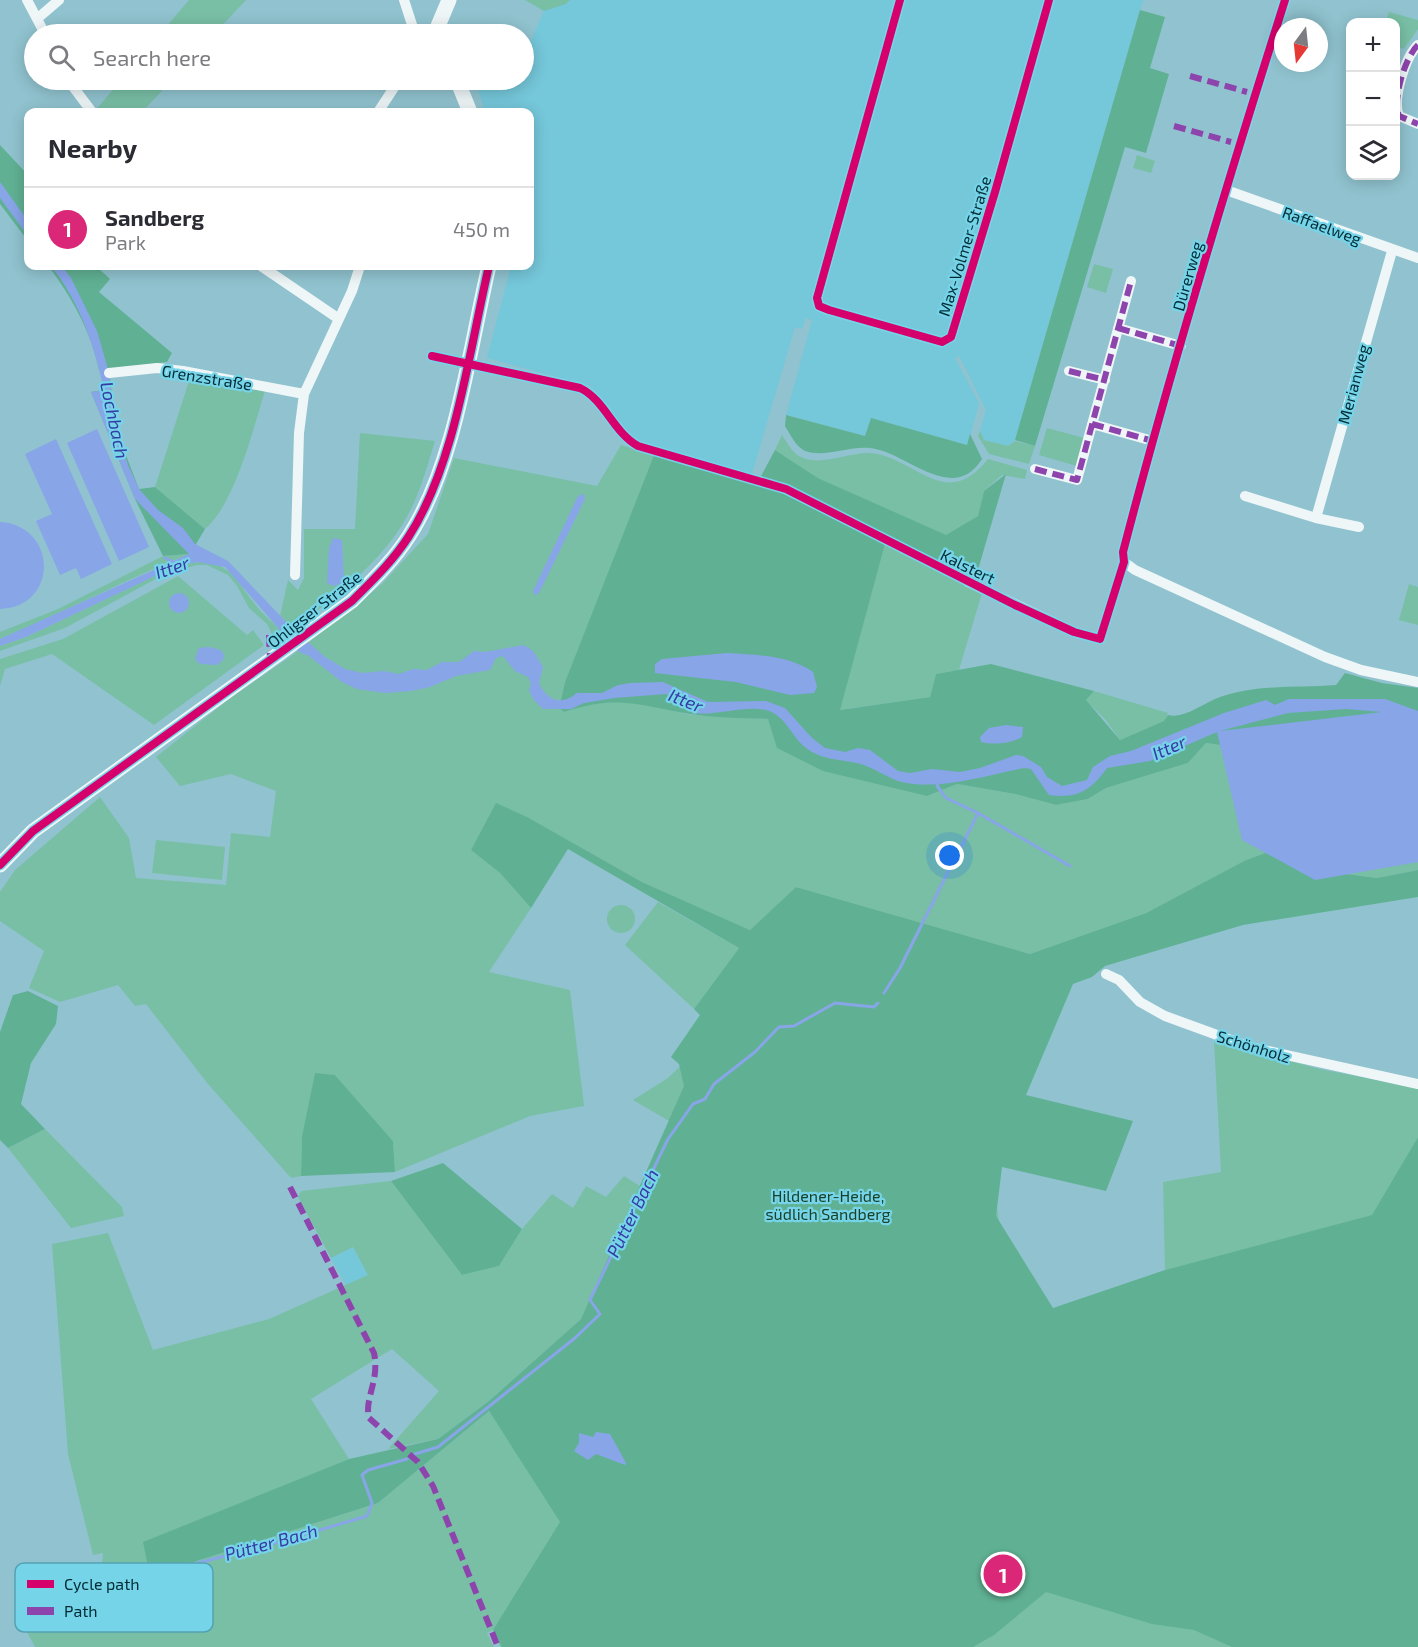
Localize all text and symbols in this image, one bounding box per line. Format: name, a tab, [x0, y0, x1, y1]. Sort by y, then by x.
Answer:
north arrow	[1274, 18, 1328, 72]
map controls	[1346, 18, 1400, 180]
button: +	[1346, 18, 1400, 72]
search box	[24, 24, 534, 90]
icon: search	[45, 41, 78, 74]
text: Search here	[93, 44, 211, 70]
button: −	[1346, 72, 1400, 126]
button: layers	[1346, 126, 1400, 180]
text: Nearby	[48, 132, 137, 163]
street label: Max-Volmer-Straße	[934, 174, 994, 318]
street label: Raffaelweg	[1280, 202, 1364, 248]
text: Sandberg	[105, 204, 204, 230]
text: 1	[63, 217, 72, 241]
text: 450 m	[453, 217, 510, 241]
text: Park	[105, 230, 146, 254]
street label: Dürerweg	[1168, 239, 1206, 313]
street label: Merianweg	[1333, 342, 1373, 426]
street label: Grenzstraße	[161, 360, 253, 394]
water label: Lochbach	[96, 380, 134, 460]
street label: Kalstert	[938, 545, 998, 587]
water label: Itter	[152, 551, 193, 583]
street label: Ohligser Straße	[263, 567, 365, 651]
water label: Itter	[666, 683, 707, 717]
water label: Itter	[1148, 729, 1190, 764]
your location	[935, 841, 964, 870]
street label: Schönholz	[1215, 1026, 1293, 1066]
water label: Pütter Bach	[601, 1165, 663, 1261]
park label: Hildener-Heide, südlich Sandberg	[765, 1186, 891, 1223]
water label: Pütter Bach	[222, 1519, 320, 1565]
pin: 1	[984, 1552, 1022, 1596]
legend	[15, 1563, 213, 1632]
text: Cycle path	[64, 1574, 140, 1593]
text: Path	[64, 1601, 98, 1620]

